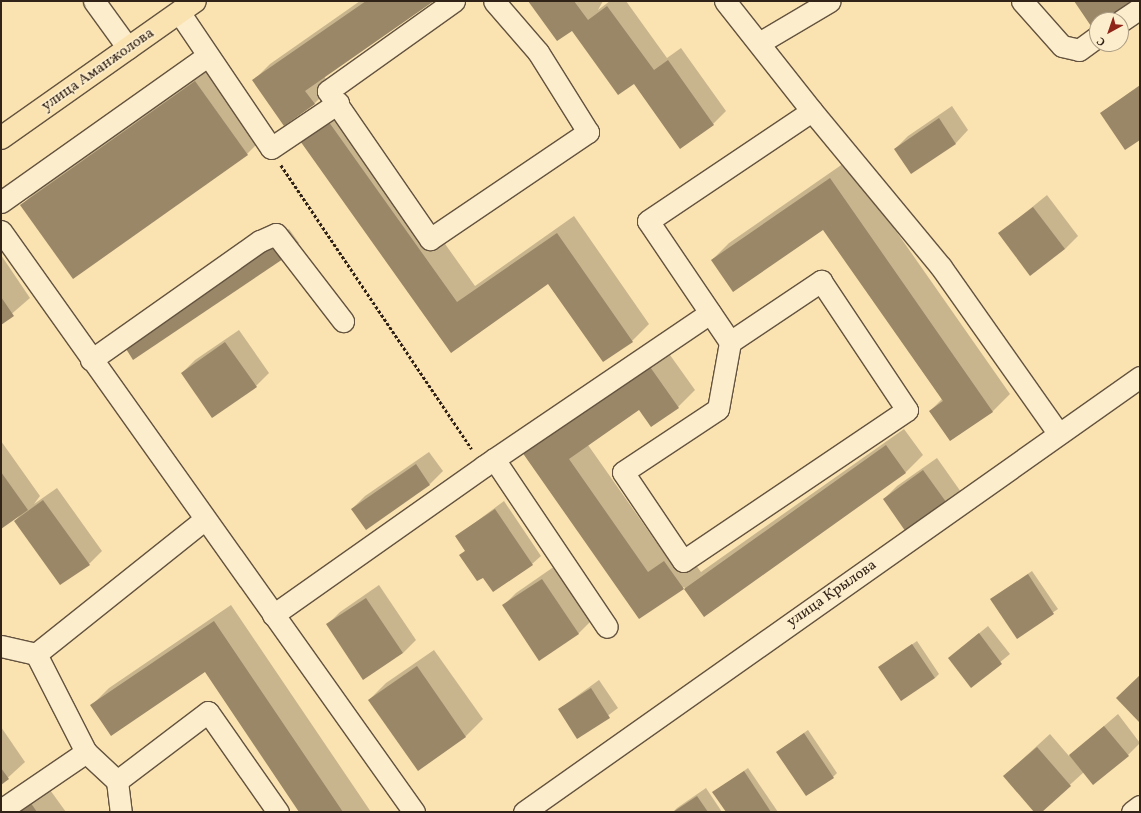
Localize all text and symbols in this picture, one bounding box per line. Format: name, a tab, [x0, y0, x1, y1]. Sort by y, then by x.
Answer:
north arrow	[1089, 12, 1129, 52]
street label: улица Аманжолова	[38, 24, 158, 116]
text: С	[1094, 33, 1109, 49]
street label: улица Крылова	[784, 556, 880, 632]

